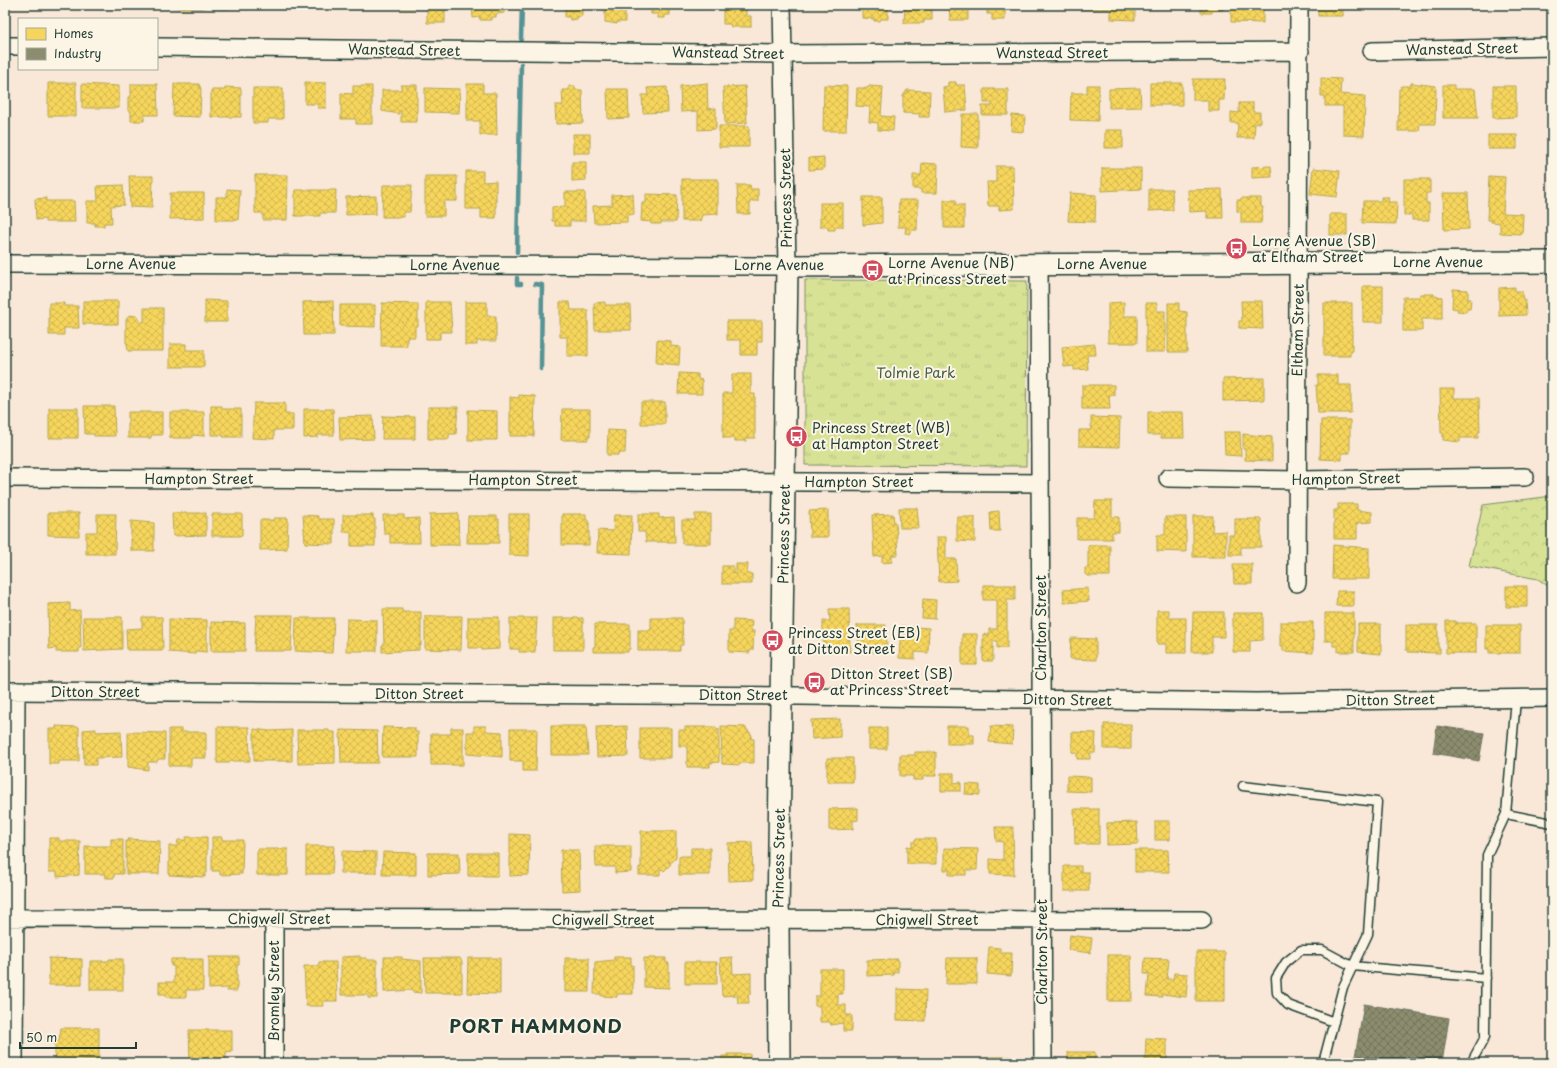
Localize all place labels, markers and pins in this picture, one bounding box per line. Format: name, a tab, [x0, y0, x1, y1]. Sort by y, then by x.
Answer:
place label: Lorne Avenue (SB) at Eltham Street	[1252, 230, 1376, 267]
bus stop icon: Lorne Avenue (SB) at Eltham Street	[1224, 236, 1250, 262]
place label: Lorne Avenue (NB) at Princess Street	[888, 252, 1015, 289]
bus stop icon: Lorne Avenue (NB) at Princess Street	[859, 258, 885, 284]
place label: Princess Street (WB) at Hampton Street	[812, 417, 950, 454]
bus stop icon: Princess Street (WB) at Hampton Street	[783, 423, 809, 449]
place label: Princess Street (EB) at Ditton Street	[788, 622, 921, 659]
bus stop icon: Princess Street (EB) at Ditton Street	[760, 628, 786, 654]
place label: Ditton Street (SB) at Princess Street	[830, 663, 953, 700]
bus stop icon: Ditton Street (SB) at Princess Street	[802, 669, 828, 695]

